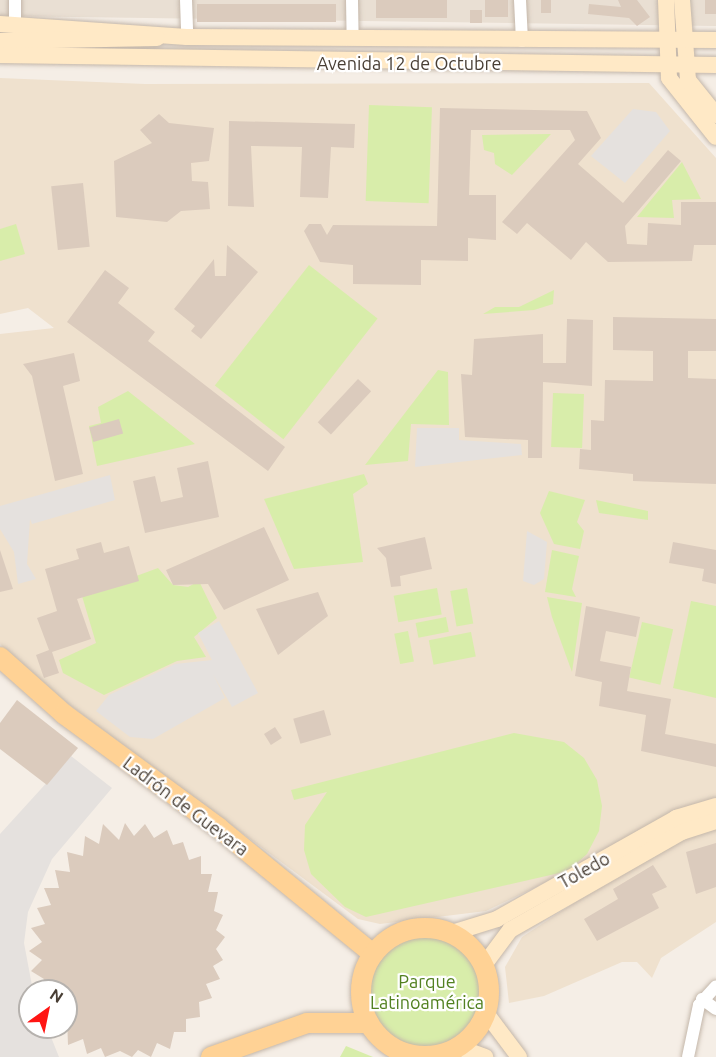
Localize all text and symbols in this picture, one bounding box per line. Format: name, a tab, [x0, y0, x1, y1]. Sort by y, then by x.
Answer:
street label: Avenida 12 de Octubre	[317, 52, 501, 74]
street label: Ladrón de Guevara	[119, 752, 253, 860]
street label: Toledo	[555, 847, 613, 893]
park label: Parque Latinoamérica	[370, 971, 484, 1014]
north arrow	[18, 979, 78, 1039]
text: N	[47, 985, 67, 1006]

